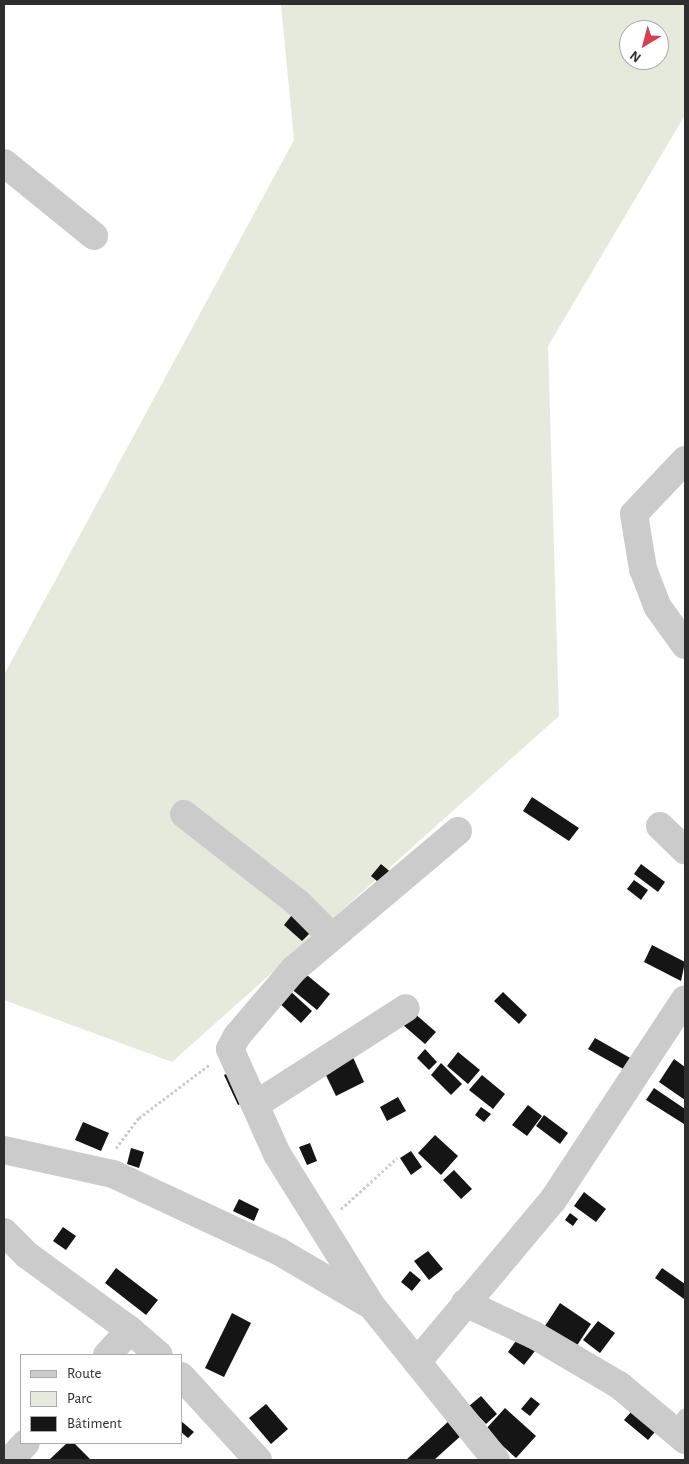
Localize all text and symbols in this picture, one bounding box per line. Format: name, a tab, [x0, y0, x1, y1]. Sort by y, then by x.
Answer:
north arrow	[619, 20, 669, 70]
text: N	[627, 48, 644, 65]
legend	[20, 1354, 182, 1444]
text: Route	[67, 1366, 101, 1381]
text: Parc	[67, 1391, 92, 1406]
text: Bâtiment	[67, 1416, 122, 1431]

